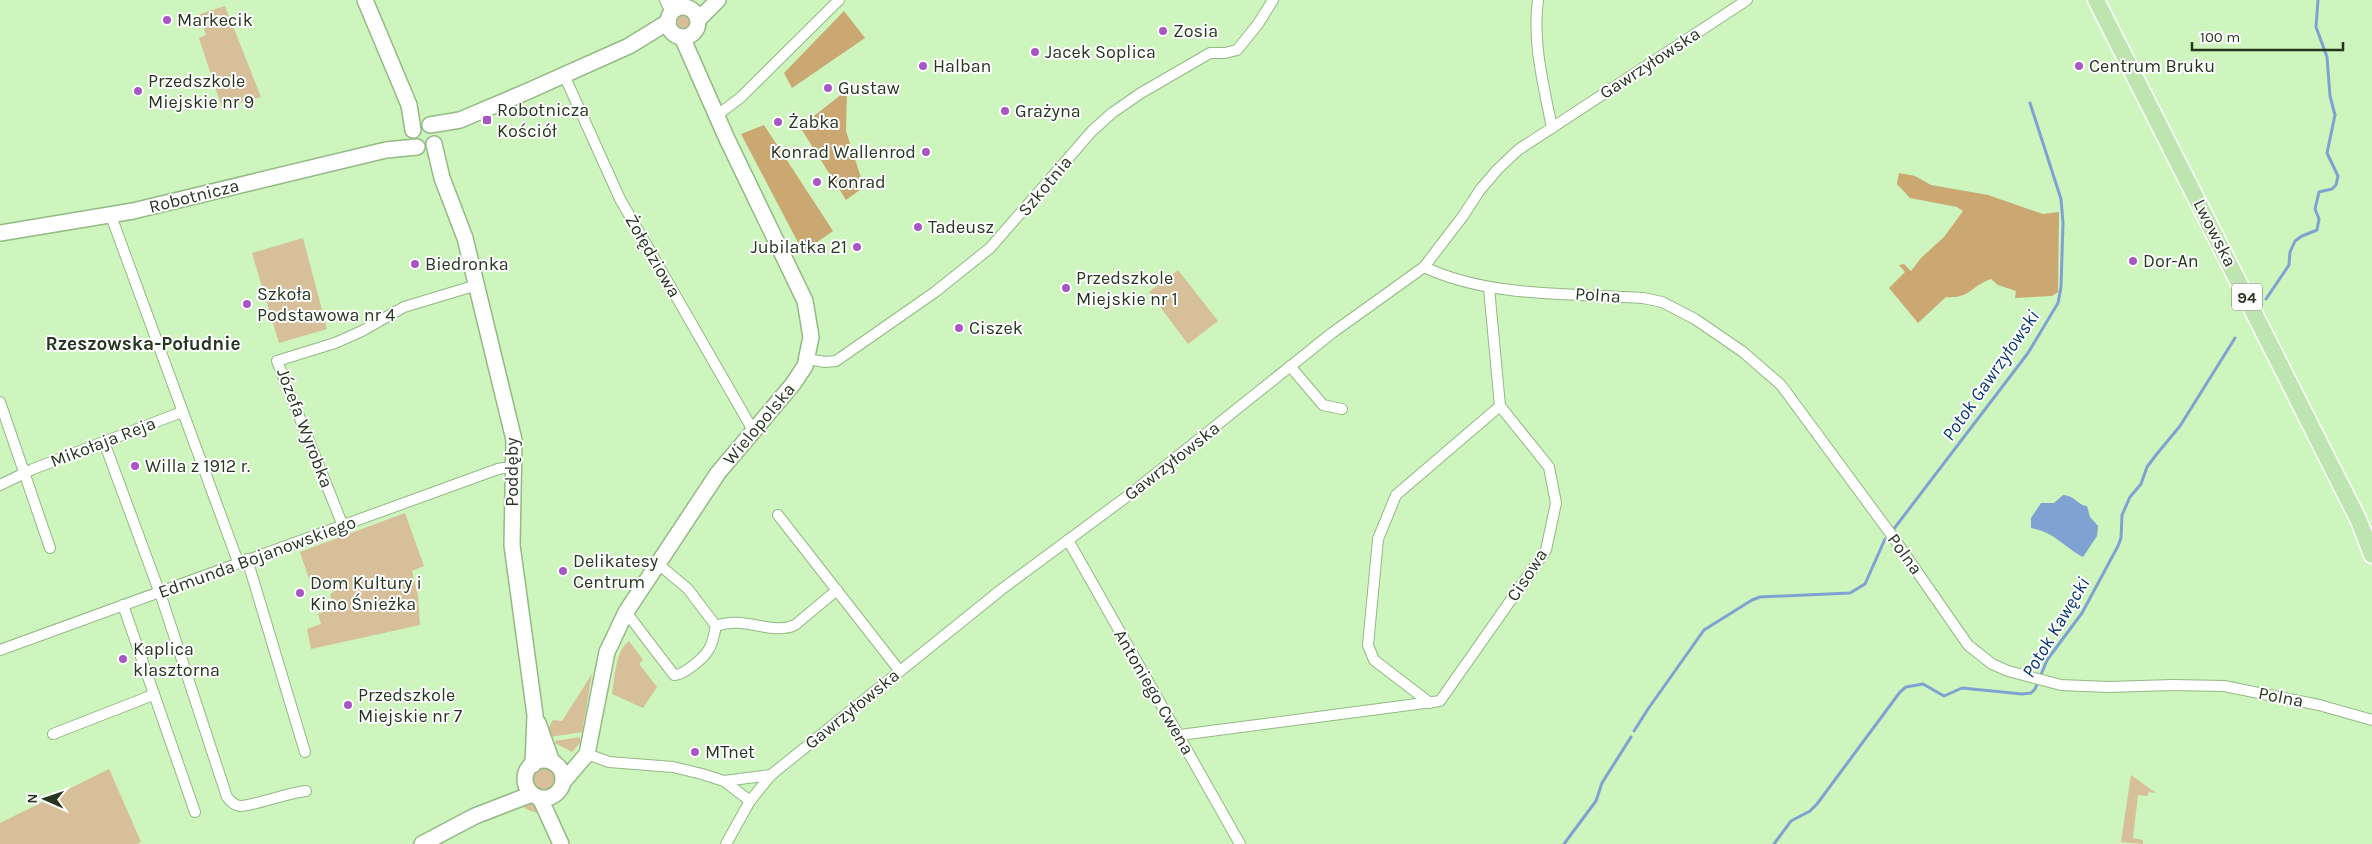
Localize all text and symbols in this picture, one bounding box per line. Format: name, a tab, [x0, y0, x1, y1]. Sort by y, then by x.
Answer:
place label: Markecik	[177, 9, 253, 31]
marker: Markecik	[161, 14, 173, 26]
place label: Zosia	[1173, 20, 1218, 42]
scale bar	[2192, 20, 2343, 52]
street label: Gawrzyłowska	[1596, 22, 1704, 104]
marker: Zosia	[1157, 25, 1169, 37]
text: 100 m	[2200, 28, 2240, 46]
place label: Jacek Soplica	[1045, 41, 1156, 63]
marker: Jacek Soplica	[1029, 46, 1041, 58]
place label: Halban	[933, 55, 991, 77]
place label: Centrum Bruku	[2089, 55, 2215, 77]
marker: Halban	[917, 60, 929, 72]
marker: Centrum Bruku	[2073, 60, 2085, 72]
place label: Przedszkole Miejskie nr 9	[148, 70, 254, 113]
place label: Gustaw	[838, 77, 900, 99]
marker: Gustaw	[822, 82, 834, 94]
marker: Przedszkole Miejskie nr 9	[132, 85, 144, 97]
place label: Robotnicza Kościół	[497, 99, 589, 142]
place label: Grażyna	[1015, 100, 1081, 122]
marker: Grażyna	[999, 105, 1011, 117]
place label: Żabka	[788, 111, 839, 133]
marker: Robotnicza Kościół	[481, 114, 493, 126]
marker: Żabka	[772, 116, 784, 128]
place label: Konrad Wallenrod	[770, 141, 916, 163]
marker: Konrad Wallenrod	[920, 146, 932, 158]
street label: Szkotnia	[1013, 151, 1077, 221]
place label: Konrad	[827, 171, 886, 193]
street label: Robotnicza	[147, 174, 241, 218]
marker: Konrad	[811, 176, 823, 188]
street label: Lwowska	[2189, 195, 2241, 271]
street label: Żołędziowa	[620, 211, 686, 301]
place label: Tadeusz	[928, 216, 994, 238]
marker: Tadeusz	[912, 221, 924, 233]
place label: Jubilatka 21	[750, 236, 847, 258]
marker: Jubilatka 21	[851, 241, 863, 253]
place label: Dor-An	[2143, 250, 2199, 272]
place label: Biedronka	[425, 253, 509, 275]
marker: Dor-An	[2127, 255, 2139, 267]
marker: Biedronka	[409, 258, 421, 270]
place label: Przedszkole Miejskie nr 1	[1076, 267, 1178, 310]
marker: Przedszkole Miejskie nr 1	[1060, 282, 1072, 294]
street label: Polna	[1574, 282, 1622, 308]
place label: Szkoła Podstawowa nr 4	[257, 283, 395, 326]
road number: 94	[2232, 284, 2262, 310]
marker: Szkoła Podstawowa nr 4	[241, 298, 253, 310]
water label: Potok Gawrzyłowski	[1938, 306, 2044, 445]
place label: Ciszek	[969, 317, 1023, 339]
marker: Ciszek	[953, 322, 965, 334]
district label: Rzeszowska-Południe	[45, 333, 241, 355]
street label: Józefa Wyrobka	[272, 365, 338, 491]
street label: Wielopolska	[718, 378, 800, 470]
street label: Mikołaja Reja	[47, 412, 159, 472]
street label: Gawrzyłowska	[1120, 417, 1224, 505]
street label: Poddęby	[501, 437, 523, 507]
place label: Willa z 1912 r.	[145, 455, 250, 477]
marker: Willa z 1912 r.	[129, 460, 141, 472]
street label: Edmunda Bojanowskiego	[155, 511, 359, 603]
street label: Polna	[1883, 529, 1927, 579]
street label: Cisowa	[1502, 544, 1552, 606]
place label: Delikatesy Centrum	[573, 550, 659, 593]
marker: Delikatesy Centrum	[557, 565, 569, 577]
place label: Dom Kultury i Kino Śnieżka	[310, 572, 422, 615]
water label: Potok Kawęcki	[2017, 573, 2094, 682]
marker: Dom Kultury i Kino Śnieżka	[294, 587, 306, 599]
street label: Antoniego Cwena	[1109, 625, 1199, 759]
place label: Kaplica klasztorna	[133, 638, 220, 681]
marker: Kaplica klasztorna	[117, 653, 129, 665]
street label: Gawrzyłowska	[800, 664, 904, 754]
street label: Polna	[2257, 682, 2305, 712]
place label: Przedszkole Miejskie nr 7	[358, 684, 463, 727]
marker: Przedszkole Miejskie nr 7	[342, 699, 354, 711]
place label: MTnet	[705, 741, 755, 763]
marker: MTnet	[689, 746, 701, 758]
north arrow	[20, 774, 70, 824]
text: N	[24, 793, 41, 804]

